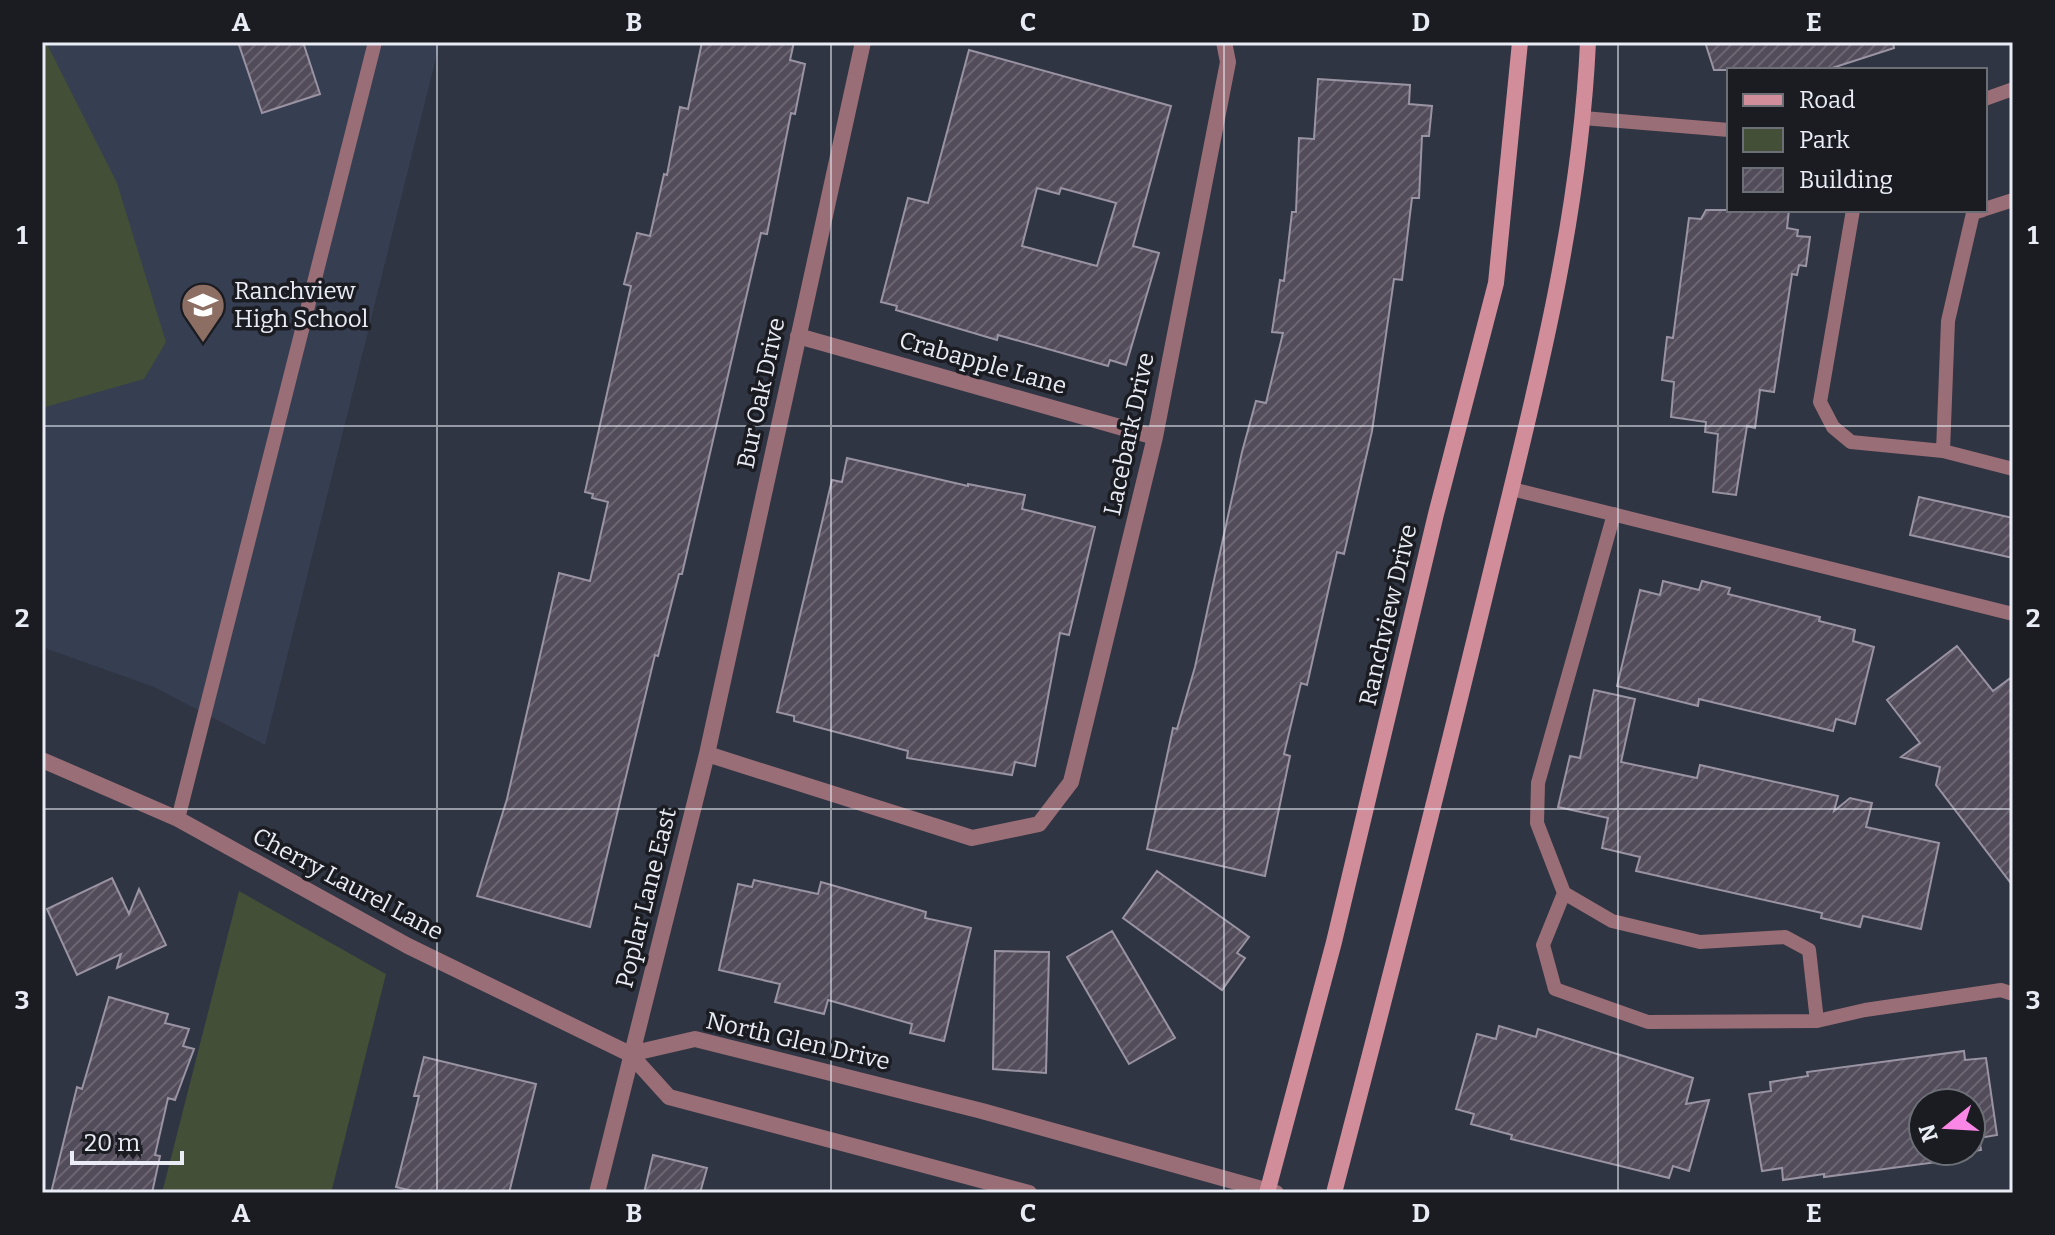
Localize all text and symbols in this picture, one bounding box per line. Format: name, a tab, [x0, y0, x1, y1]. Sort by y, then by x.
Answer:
text: A	[232, 7, 251, 38]
text: B	[626, 7, 642, 38]
text: C	[1020, 7, 1036, 38]
text: D	[1412, 7, 1430, 38]
text: E	[1806, 7, 1822, 38]
legend	[1727, 68, 1987, 212]
text: Road	[1799, 86, 1855, 114]
text: Park	[1799, 126, 1850, 154]
text: Building	[1799, 166, 1893, 194]
text: 1	[16, 220, 28, 251]
text: 1	[2027, 220, 2039, 251]
place label: Ranchview High School	[234, 277, 369, 333]
school or university icon: Ranchview High School	[179, 281, 227, 344]
street label: Bur Oak Drive	[731, 315, 791, 471]
street label: Crabapple Lane	[896, 326, 1070, 400]
street label: Lacebark Drive	[1098, 350, 1160, 518]
street label: Ranchview Drive	[1354, 522, 1422, 708]
text: 2	[15, 603, 29, 634]
text: 2	[2026, 603, 2040, 634]
street label: Poplar Lane East	[610, 805, 682, 991]
street label: Cherry Laurel Lane	[248, 822, 448, 946]
text: 3	[15, 985, 29, 1016]
text: 3	[2026, 985, 2040, 1016]
street label: North Glen Drive	[703, 1006, 893, 1076]
north arrow	[1907, 1087, 1987, 1167]
scale bar	[72, 1115, 182, 1165]
text: N	[1913, 1121, 1944, 1145]
text: 20 m	[84, 1129, 140, 1157]
text: A	[232, 1198, 251, 1229]
text: B	[626, 1198, 642, 1229]
text: C	[1020, 1198, 1036, 1229]
text: D	[1412, 1198, 1430, 1229]
text: E	[1806, 1198, 1822, 1229]

